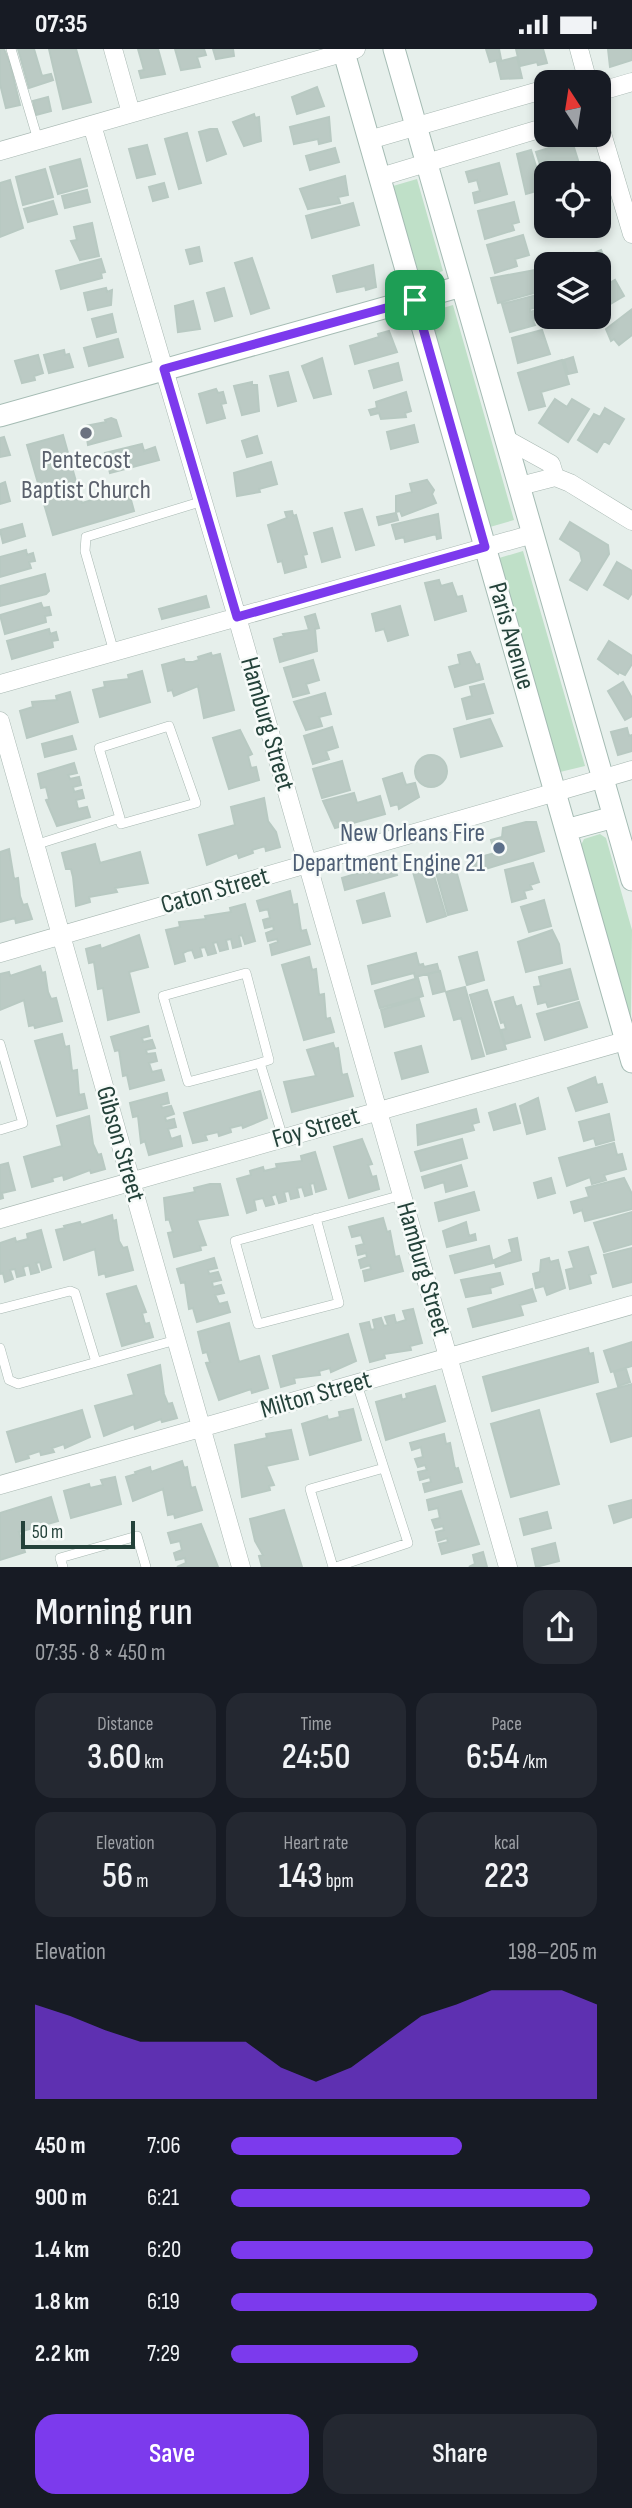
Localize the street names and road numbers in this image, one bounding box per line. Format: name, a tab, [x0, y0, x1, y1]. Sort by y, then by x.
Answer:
street label: Paris Avenue	[481, 579, 541, 693]
street label: Hamburg Street	[233, 654, 301, 795]
street label: Caton Street	[157, 861, 273, 921]
street label: Gibson Street	[89, 1083, 151, 1205]
street label: Foy Street	[269, 1101, 363, 1155]
street label: Hamburg Street	[389, 1199, 457, 1340]
street label: Milton Street	[257, 1364, 375, 1426]

